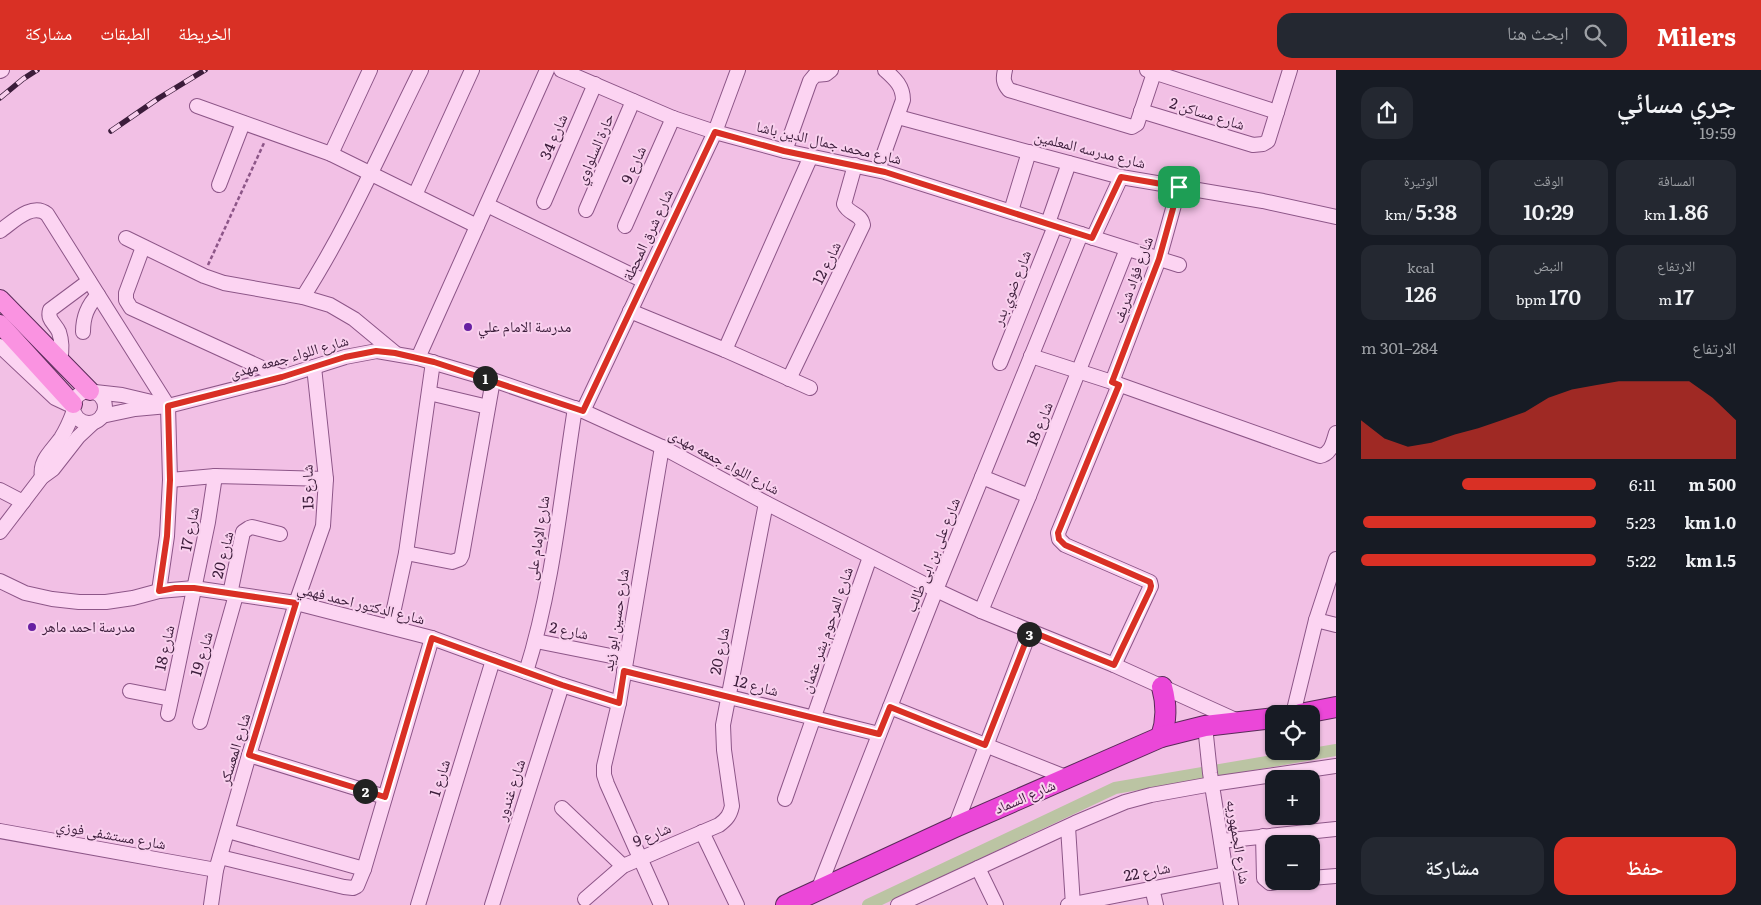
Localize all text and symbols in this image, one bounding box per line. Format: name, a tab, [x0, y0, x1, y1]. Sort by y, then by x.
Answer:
search box	[1277, 13, 1627, 58]
text: ابحث هنا	[1507, 18, 1569, 46]
text: Milers	[1657, 18, 1736, 53]
text: مشاركة	[25, 19, 72, 46]
text: الطبقات	[100, 19, 150, 46]
text: الخريطة	[178, 19, 231, 46]
icon: search	[1581, 21, 1609, 49]
text: جري مسائي	[1617, 80, 1736, 122]
button: share	[1361, 87, 1413, 139]
street label: شارع مساكن 2	[1167, 90, 1248, 135]
street label: حارة السلواوي	[568, 109, 621, 188]
street label: شارع 34	[533, 110, 573, 163]
street label: شارع محمد جمال الدين باشا	[754, 114, 904, 169]
text: 19:59	[1699, 120, 1736, 144]
street label: شارع مدرسه المعلمين	[1032, 124, 1149, 174]
street label: شارع 9	[614, 142, 651, 187]
pin	[1158, 166, 1200, 208]
text: الوتيرة	[1404, 170, 1438, 190]
text: الوقت	[1533, 170, 1564, 190]
text: المسافة	[1658, 170, 1695, 190]
icon: arrive	[1165, 173, 1193, 201]
street label: شارع شرق المحطة	[615, 184, 678, 284]
text: 5:38	[1416, 195, 1457, 226]
text: 10:29	[1523, 195, 1574, 226]
text: 1.86	[1669, 195, 1708, 226]
text: /km	[1385, 204, 1416, 224]
text: km	[1644, 204, 1669, 224]
street label: شارع فؤاد شريف	[1105, 233, 1158, 326]
street label: شارع 12	[805, 237, 846, 288]
street label: شارع ضوي بدر	[985, 246, 1038, 330]
text: النبض	[1534, 255, 1563, 275]
text: الارتفاع	[1657, 255, 1695, 275]
text: kcal	[1407, 257, 1435, 277]
text: 126	[1405, 277, 1437, 308]
text: 170	[1549, 280, 1581, 311]
text: 17	[1675, 280, 1694, 311]
text: bpm	[1516, 289, 1549, 309]
text: m	[1658, 289, 1675, 309]
place label: مدرسة الامام علي	[478, 314, 571, 339]
marker: مدرسة الامام علي	[462, 321, 474, 333]
street label: شارع اللواء جمعه مهدى	[226, 328, 351, 384]
text: 284–301 m	[1361, 335, 1438, 359]
text: الارتفاع	[1692, 335, 1736, 359]
pin: 1	[472, 366, 498, 390]
text: 1	[483, 368, 488, 388]
street label: شارع 18	[1019, 398, 1058, 449]
street label: شارع اللواء جمعه مهدى	[665, 422, 784, 500]
street label: شارع 15	[295, 464, 318, 510]
text: 6:11	[1629, 472, 1656, 496]
text: 500 m	[1688, 472, 1736, 496]
street label: شارع على بن ابى طالب	[898, 493, 965, 615]
street label: شارع الإمام على	[518, 494, 555, 582]
street label: شارع 17	[173, 504, 204, 553]
text: 5:23	[1626, 510, 1656, 534]
text: 1.0 km	[1684, 510, 1736, 534]
street label: شارع 20	[205, 529, 239, 581]
text: 5:22	[1626, 548, 1656, 572]
text: 1.5 km	[1686, 548, 1736, 572]
street label: شارع المرحوم بشر عثمان	[793, 563, 858, 696]
street label: شارع حسين ابو زيد	[595, 567, 634, 673]
street label: شارع الدكتور احمد فهمي	[295, 576, 428, 631]
place label: مدرسة احمد ماهر	[41, 614, 135, 637]
street label: شارع 2	[548, 615, 591, 645]
marker: مدرسة احمد ماهر	[26, 621, 38, 633]
pin: 3	[1016, 622, 1042, 646]
street label: شارع 18	[148, 623, 180, 673]
text: 3	[1026, 624, 1033, 644]
street label: شارع 20	[703, 625, 734, 676]
street label: شارع 19	[183, 628, 218, 679]
street label: شارع 12	[732, 668, 781, 701]
map controls	[1265, 705, 1320, 890]
button: locate	[1265, 705, 1320, 760]
street label: شارع المعسكر	[212, 710, 255, 788]
street label: شارع 1	[422, 756, 455, 799]
street label: شارع غندور	[489, 756, 530, 824]
button: +	[1265, 770, 1320, 825]
street label: شارع السماد	[990, 772, 1059, 819]
pin: 2	[352, 778, 378, 804]
text: 2	[362, 781, 369, 801]
street label: شارع الجمهوريه	[1221, 798, 1258, 886]
street label: شارع مستشفى فوزي	[54, 813, 168, 856]
street label: شارع 9	[629, 815, 674, 852]
button: −	[1265, 835, 1320, 890]
button: مشاركة	[1361, 837, 1544, 895]
button: حفظ	[1554, 837, 1736, 895]
street label: شارع 22	[1122, 855, 1172, 886]

